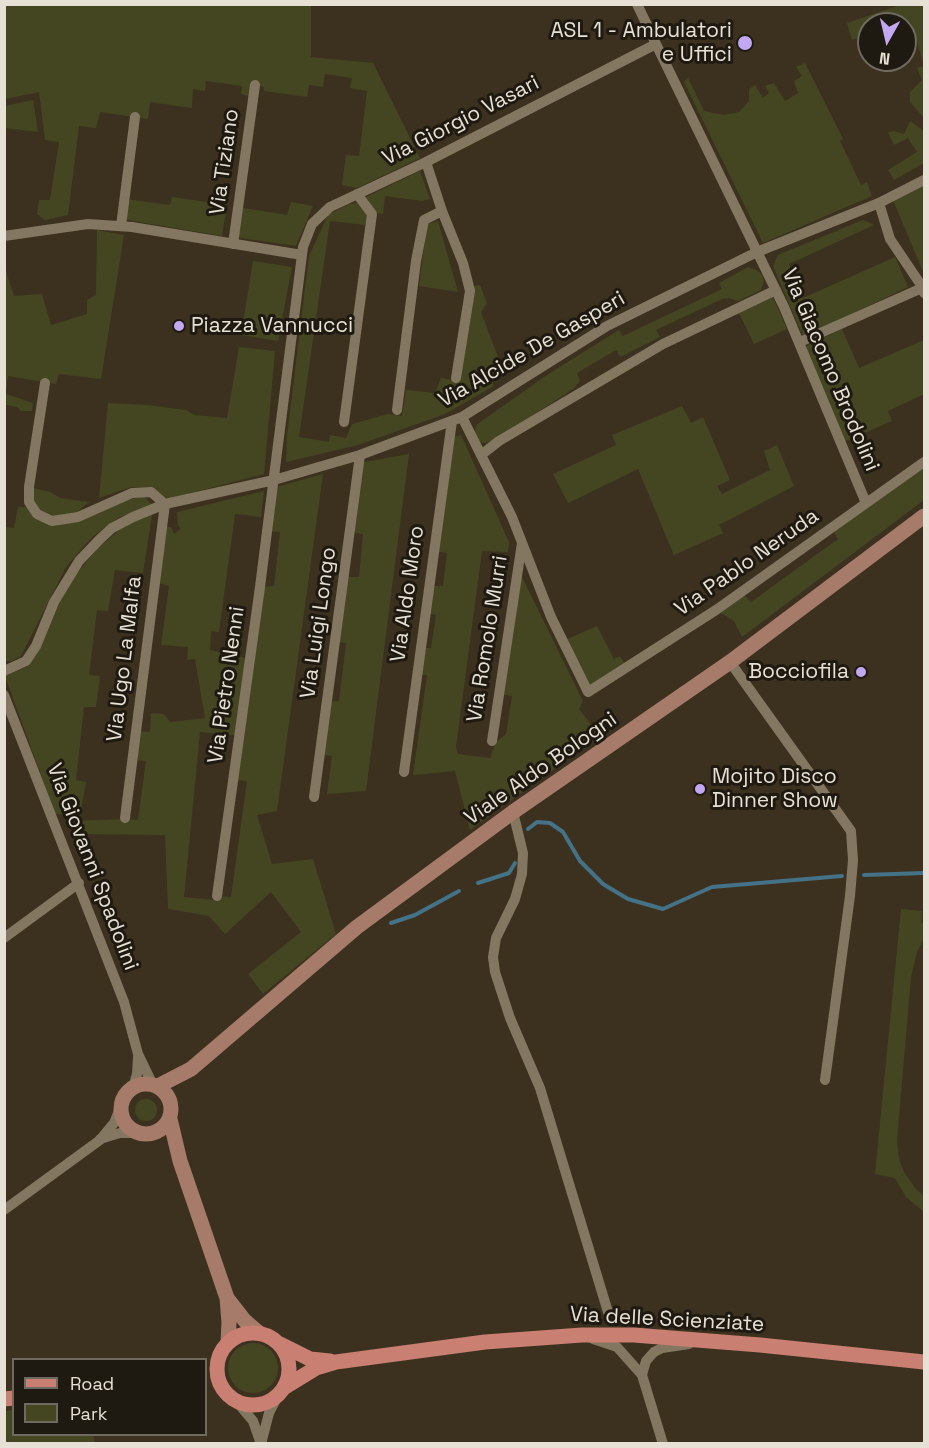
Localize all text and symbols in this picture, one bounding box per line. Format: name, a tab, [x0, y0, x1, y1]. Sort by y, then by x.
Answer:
north arrow	[857, 12, 917, 72]
place label: ASL 1 - Ambulatori e Uffici	[550, 18, 732, 68]
marker: ASL 1 - Ambulatori e Uffici	[736, 34, 754, 52]
text: N	[878, 47, 891, 69]
street label: Via Giorgio Vasari	[378, 71, 544, 171]
street label: Via Tiziano	[205, 107, 245, 217]
street label: Via Giacomo Brodolini	[776, 265, 884, 475]
street label: Via Alcide De Gasperi	[434, 286, 630, 414]
place label: Piazza Vannucci	[191, 313, 353, 339]
marker: Piazza Vannucci	[172, 319, 186, 333]
street label: Via Pablo Neruda	[670, 504, 824, 622]
street label: Via Aldo Moro	[386, 524, 430, 664]
street label: Via Luigi Longo	[296, 546, 342, 700]
street label: Via Romolo Murri	[462, 554, 514, 724]
street label: Via Ugo La Malfa	[102, 575, 148, 743]
street label: Via Pietro Nenni	[204, 605, 250, 765]
place label: Bocciofila	[748, 659, 849, 685]
marker: Bocciofila	[854, 665, 868, 679]
street label: Viale Aldo Bologni	[460, 707, 622, 831]
street label: Via Giovanni Spadolini	[41, 760, 143, 974]
place label: Mojito Disco Dinner Show	[712, 764, 838, 814]
marker: Mojito Disco Dinner Show	[693, 782, 707, 796]
street label: Via delle Scienziate	[569, 1302, 765, 1338]
legend	[12, 1358, 207, 1436]
text: Road	[70, 1372, 114, 1395]
text: Park	[70, 1402, 107, 1425]

